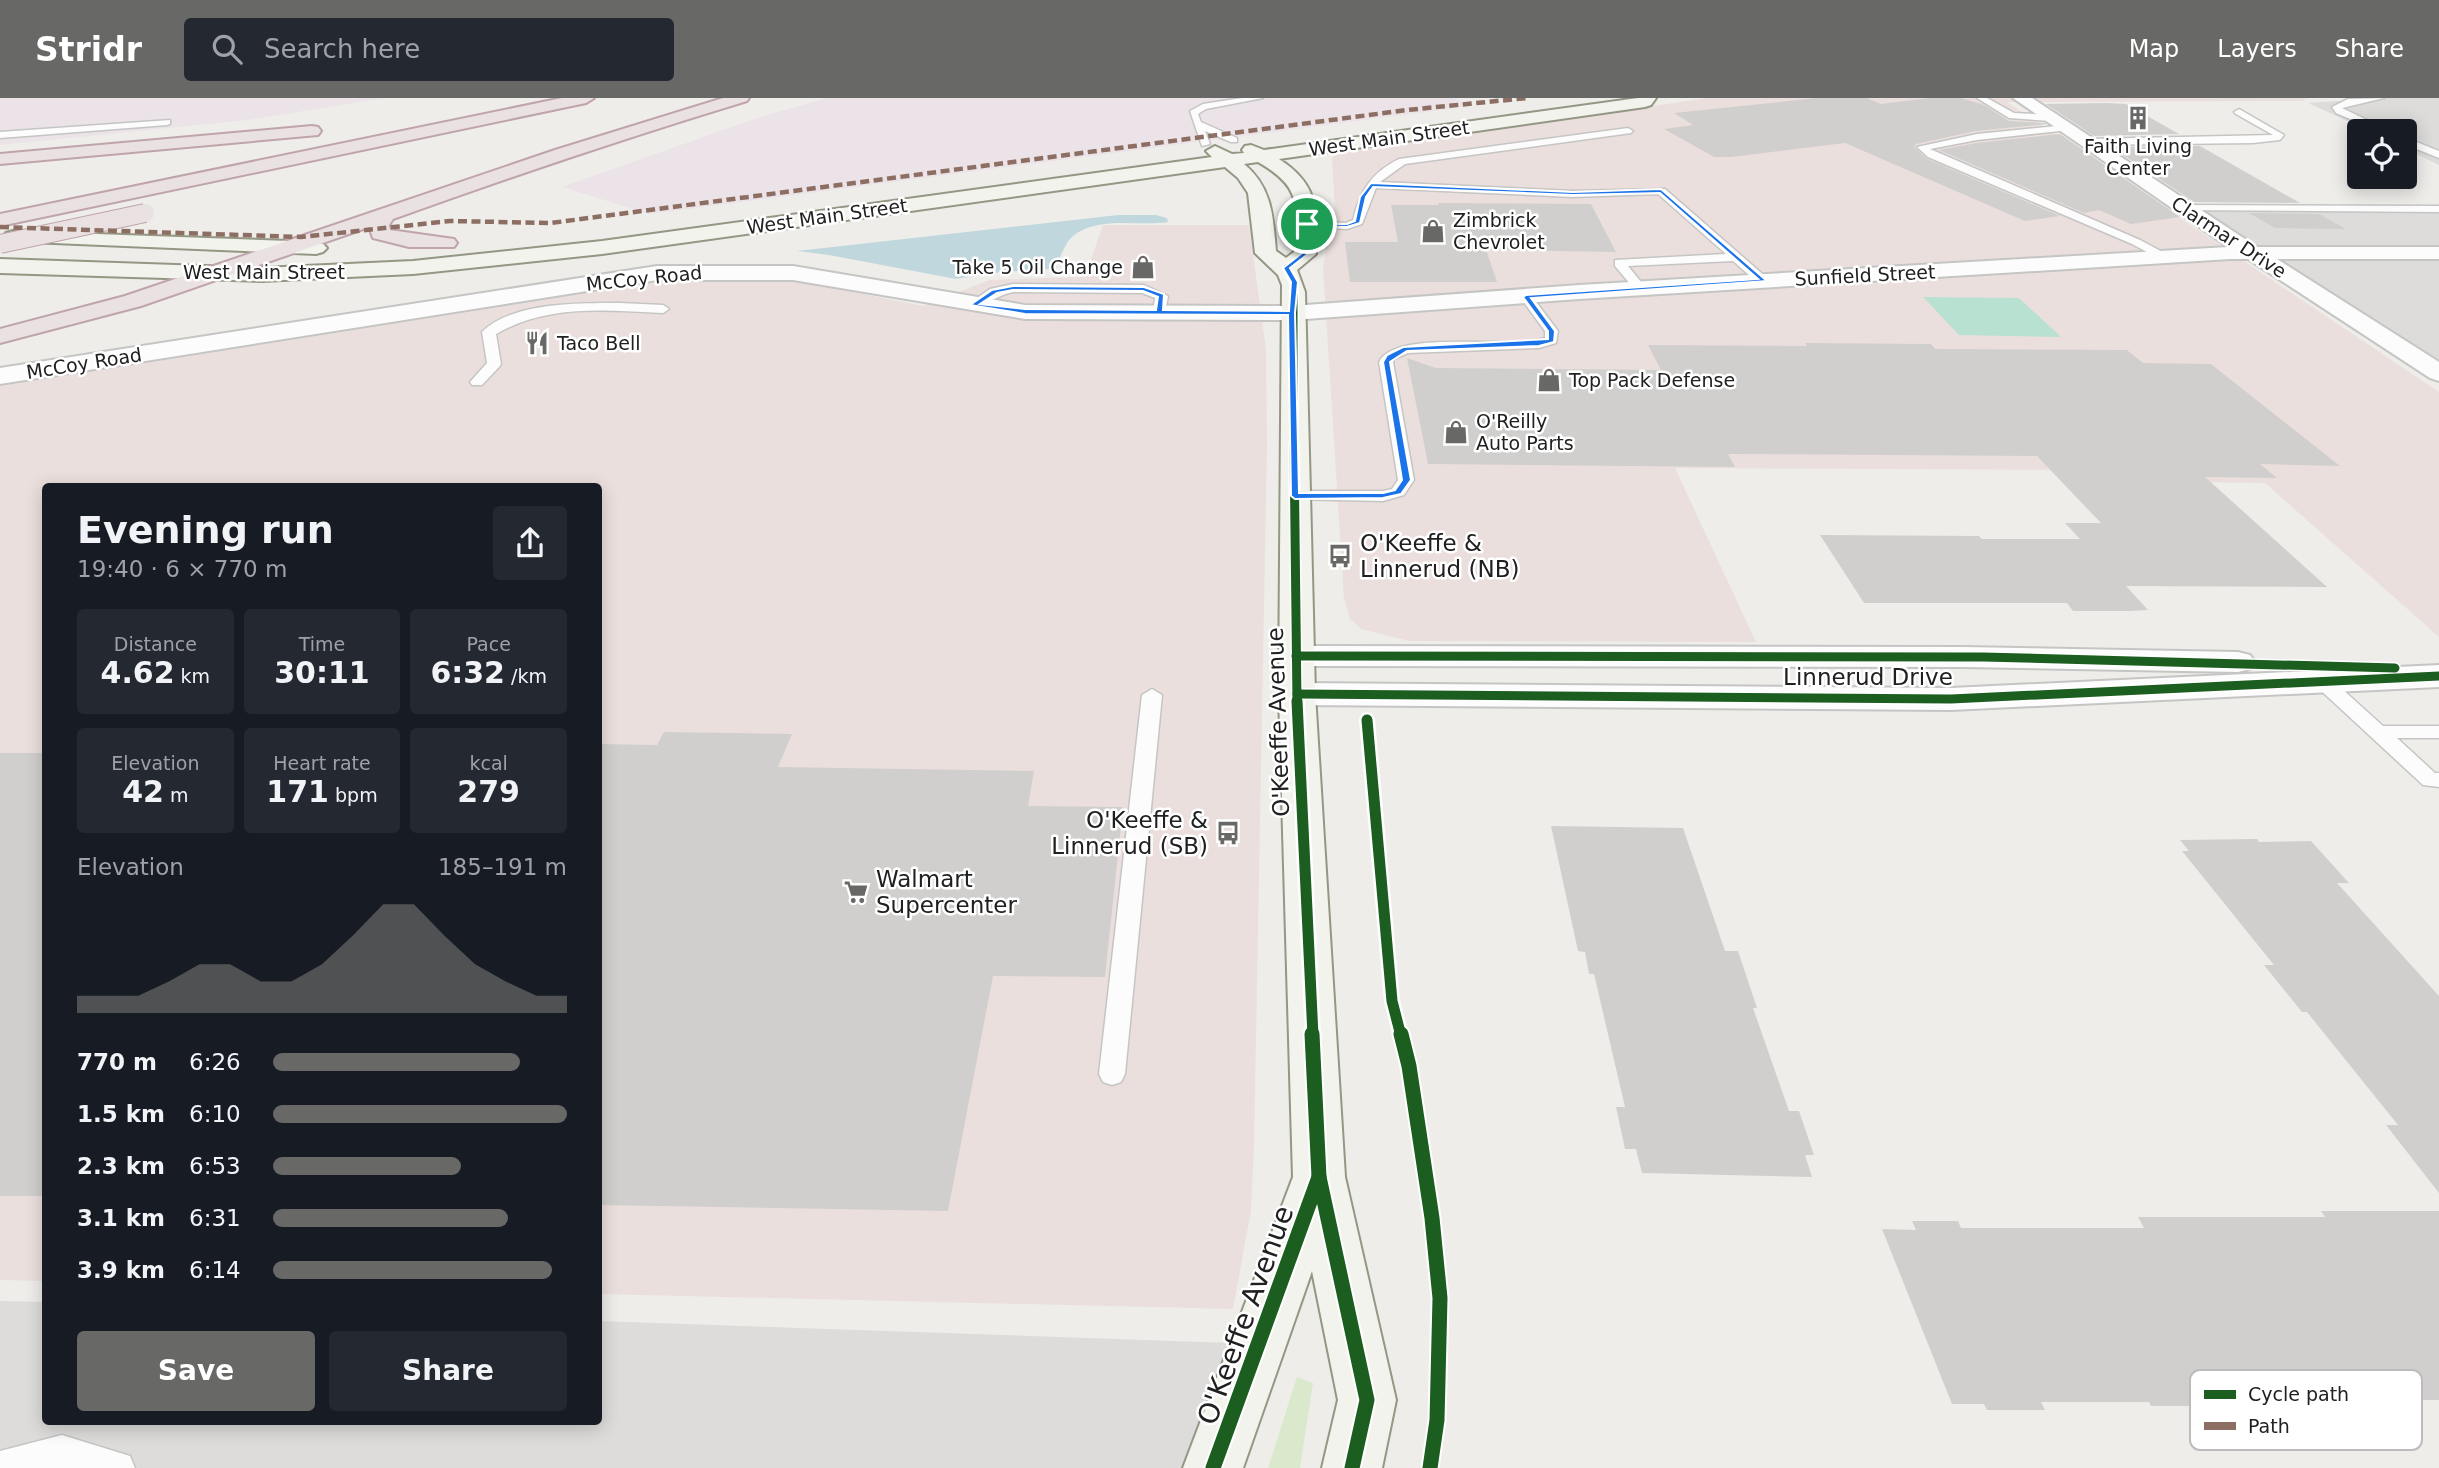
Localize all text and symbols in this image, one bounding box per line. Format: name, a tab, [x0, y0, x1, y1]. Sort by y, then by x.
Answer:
search box	[184, 18, 674, 81]
text: Stridr	[35, 30, 142, 69]
icon: search	[208, 30, 246, 68]
text: Search here	[264, 34, 420, 64]
text: Map	[2129, 35, 2179, 63]
text: Layers	[2217, 35, 2297, 63]
text: Share	[2335, 35, 2404, 63]
building icon: Faith Living Center	[2124, 104, 2152, 132]
street label: West Main Street	[1307, 116, 1471, 160]
map controls	[2347, 119, 2417, 189]
button: locate	[2347, 119, 2417, 189]
place label: Faith Living Center	[2084, 135, 2192, 179]
street label: Clarmar Drive	[2168, 192, 2290, 282]
street label: West Main Street	[745, 194, 909, 238]
pin	[1277, 194, 1337, 254]
icon: arrive	[1288, 205, 1326, 243]
place label: Zimbrick Chevrolet	[1453, 209, 1545, 253]
shop icon: Zimbrick Chevrolet	[1419, 217, 1447, 245]
shop icon: Take 5 Oil Change	[1129, 253, 1157, 281]
place label: Take 5 Oil Change	[951, 256, 1123, 278]
street label: Sunfield Street	[1794, 260, 1936, 290]
street label: West Main Street	[183, 261, 345, 283]
street label: McCoy Road	[585, 261, 703, 295]
restaurant icon: Taco Bell	[523, 329, 551, 357]
place label: Taco Bell	[556, 332, 641, 354]
street label: McCoy Road	[25, 343, 143, 383]
shop icon: Top Pack Defense	[1535, 366, 1563, 394]
place label: Top Pack Defense	[1568, 369, 1735, 391]
place label: O'Reilly Auto Parts	[1476, 410, 1574, 454]
shop icon: O'Reilly Auto Parts	[1442, 418, 1470, 446]
button: share	[493, 506, 567, 580]
text: Evening run	[77, 508, 334, 552]
place label: O'Keeffe & Linnerud (NB)	[1360, 530, 1519, 582]
bus stop icon: O'Keeffe & Linnerud (NB)	[1326, 542, 1354, 570]
text: 19:40 · 6 × 770 m	[77, 556, 287, 582]
street label: O'Keeffe Avenue	[1262, 627, 1294, 817]
text: Distance	[114, 633, 197, 655]
text: Time	[299, 633, 345, 655]
text: Pace	[466, 633, 511, 655]
text: 4.62	[101, 655, 175, 690]
text: 30:11	[274, 655, 370, 690]
text: 6:32	[430, 655, 505, 690]
street label: Linnerud Drive	[1783, 664, 1953, 690]
text: km	[175, 665, 210, 687]
text: /km	[505, 665, 547, 687]
text: Elevation	[111, 752, 199, 774]
text: Heart rate	[273, 752, 371, 774]
text: kcal	[469, 752, 508, 774]
text: 42	[122, 774, 164, 809]
text: 171	[266, 774, 329, 809]
text: 279	[457, 774, 520, 809]
text: m	[164, 784, 188, 806]
text: bpm	[329, 784, 378, 806]
place label: O'Keeffe & Linnerud (SB)	[1051, 807, 1208, 859]
bus stop icon: O'Keeffe & Linnerud (SB)	[1214, 819, 1242, 847]
text: Elevation	[77, 854, 184, 880]
text: 185–191 m	[438, 854, 567, 880]
place label: Walmart Supercenter	[876, 866, 1017, 918]
supermarket icon: Walmart Supercenter	[842, 878, 870, 906]
text: 770 m	[77, 1049, 157, 1075]
text: 6:26	[189, 1049, 241, 1075]
text: 1.5 km	[77, 1101, 165, 1127]
text: 6:10	[189, 1101, 241, 1127]
text: 2.3 km	[77, 1153, 165, 1179]
text: 6:53	[189, 1153, 241, 1179]
street label: O'Keeffe Avenue	[1191, 1201, 1300, 1429]
text: 3.1 km	[77, 1205, 165, 1231]
text: 6:31	[189, 1205, 241, 1231]
text: 3.9 km	[77, 1257, 165, 1283]
text: 6:14	[189, 1257, 241, 1283]
button: Save	[77, 1331, 315, 1411]
button: Share	[329, 1331, 567, 1411]
legend	[2190, 1370, 2422, 1450]
text: Cycle path	[2248, 1383, 2349, 1405]
text: Path	[2248, 1415, 2290, 1437]

